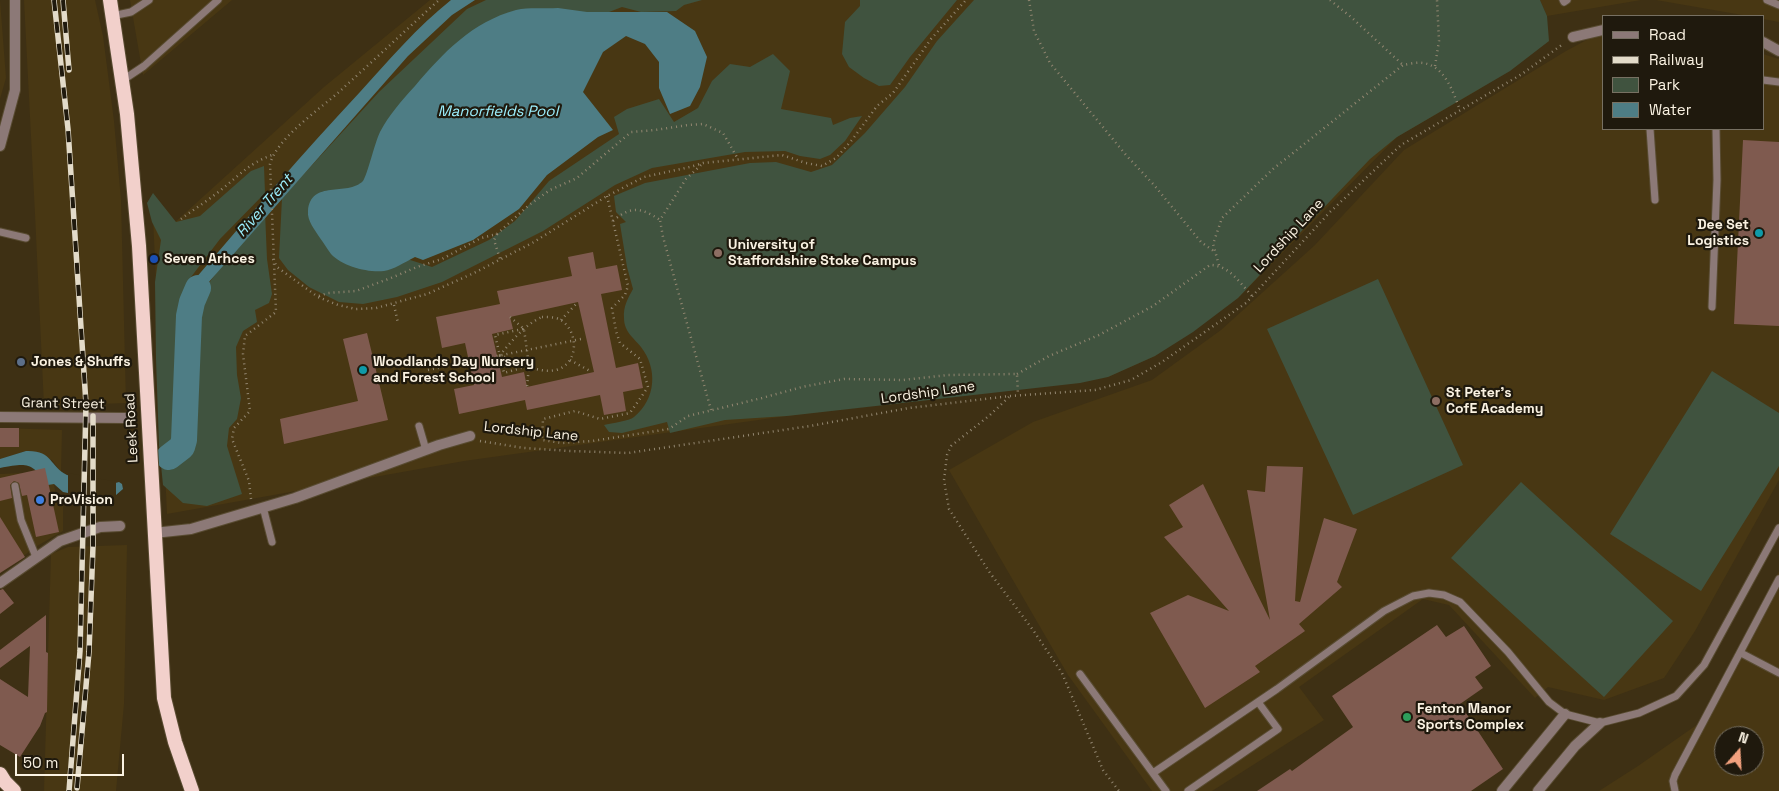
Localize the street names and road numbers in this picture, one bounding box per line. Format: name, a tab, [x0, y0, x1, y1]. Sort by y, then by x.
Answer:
street label: Lordship Lane	[1251, 196, 1327, 276]
street label: Lordship Lane	[880, 378, 976, 408]
street label: Leek Road	[122, 393, 142, 463]
street label: Grant Street	[21, 395, 105, 413]
street label: Lordship Lane	[483, 419, 579, 445]

